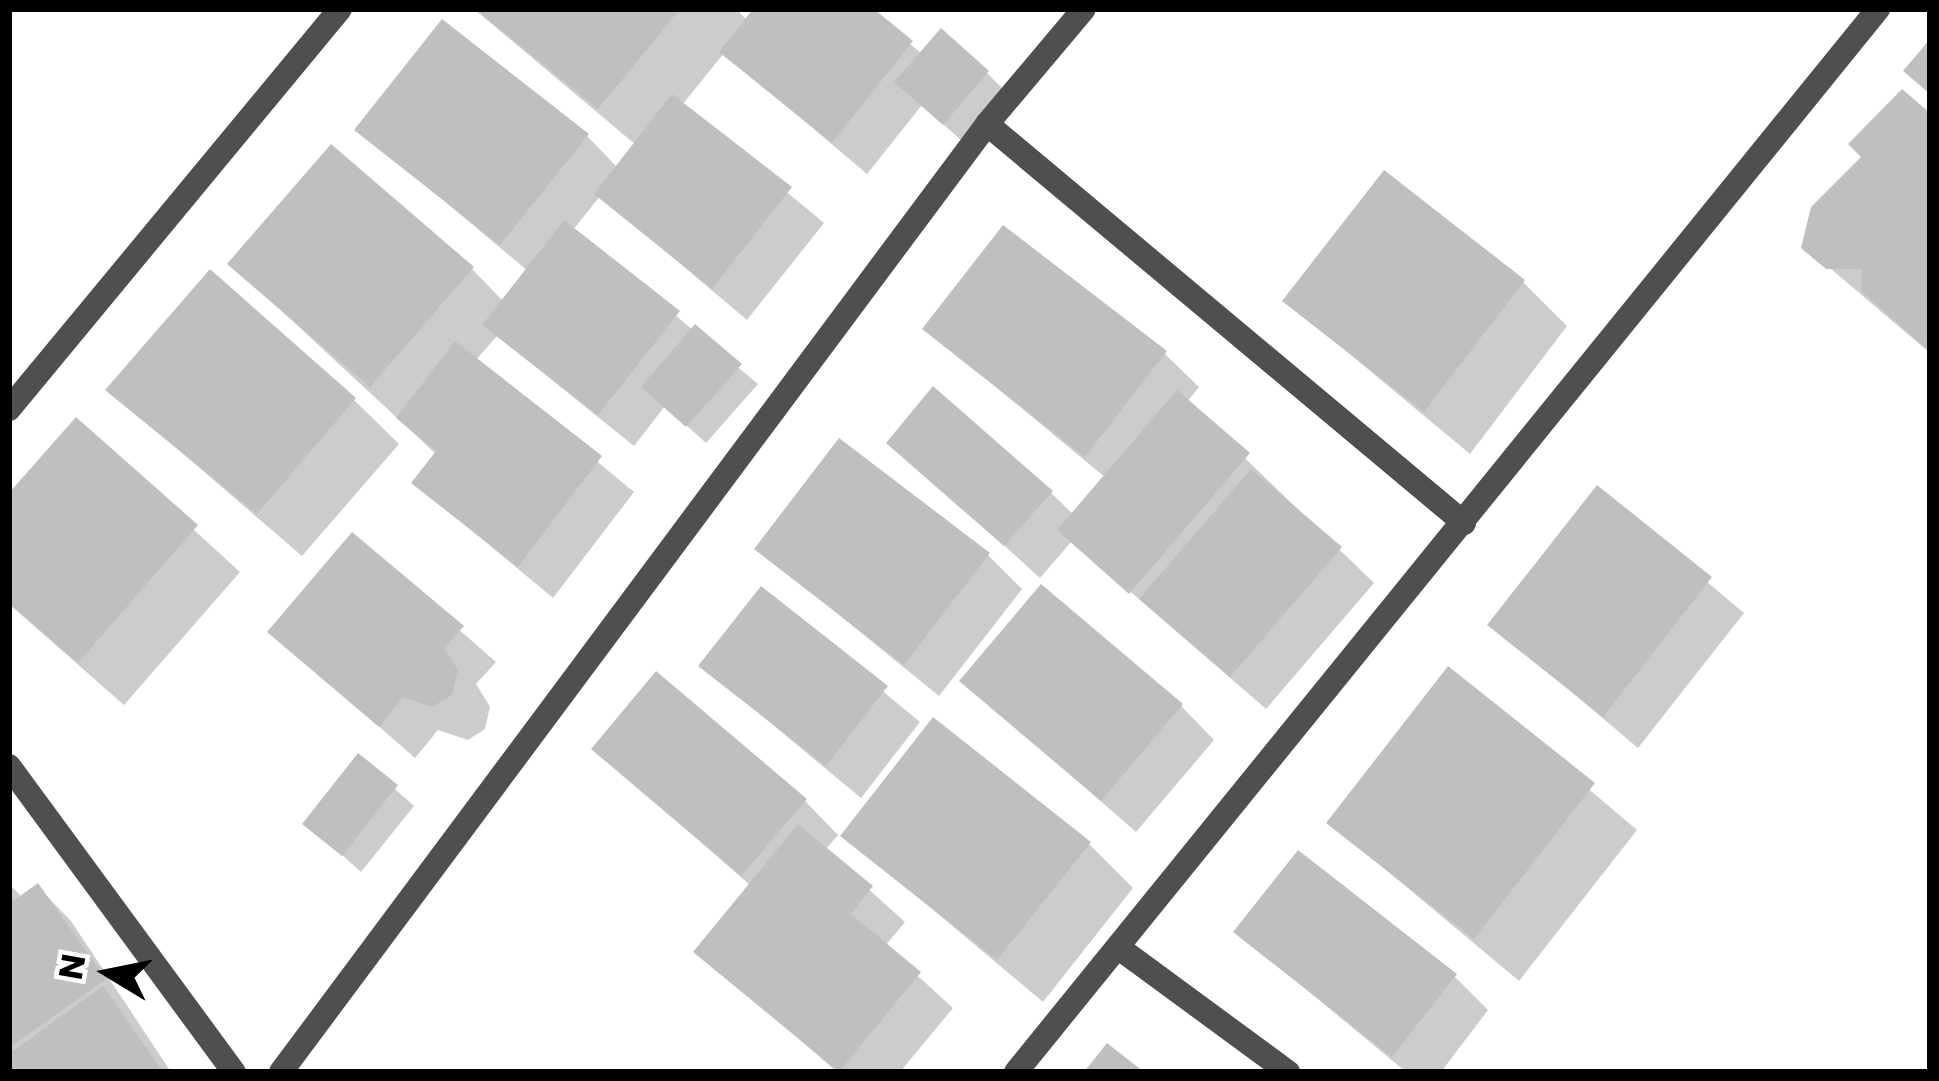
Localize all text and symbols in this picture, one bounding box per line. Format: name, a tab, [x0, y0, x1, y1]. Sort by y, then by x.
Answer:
north arrow	[48, 913, 168, 1033]
text: N	[47, 950, 97, 983]

